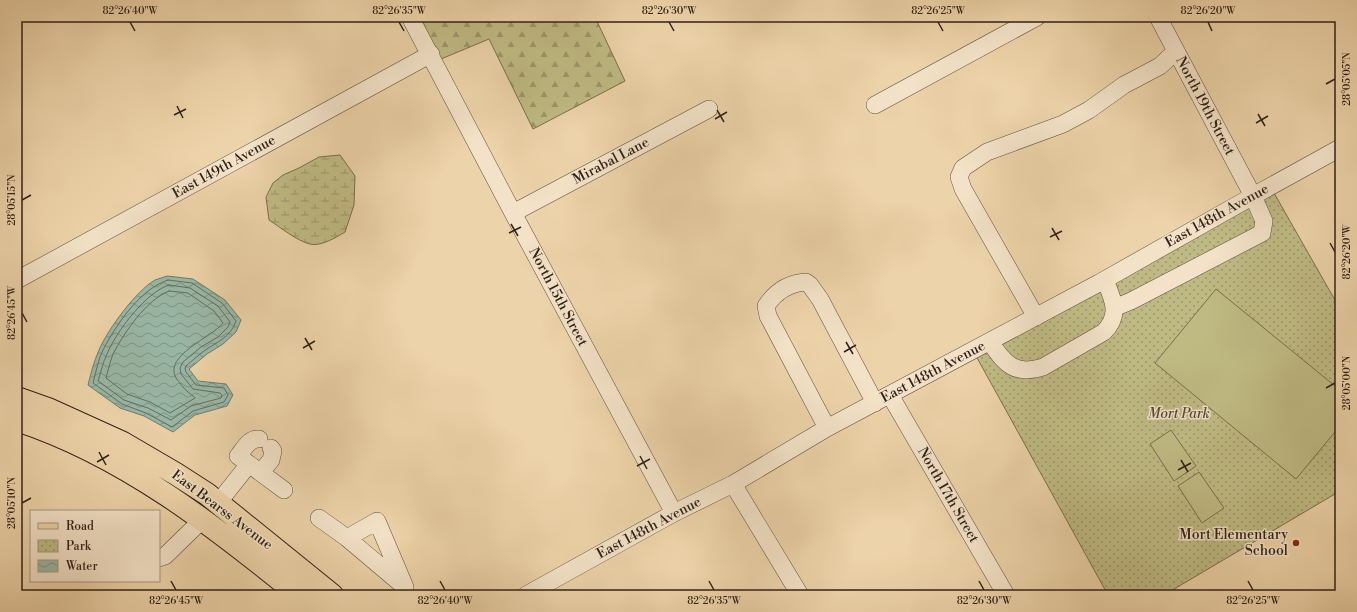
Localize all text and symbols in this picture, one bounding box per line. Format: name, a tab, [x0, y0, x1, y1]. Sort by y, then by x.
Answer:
text: 82°26'40"W	[102, 5, 158, 17]
text: 82°26'35"W	[372, 5, 427, 17]
text: 82°26'30"W	[642, 5, 697, 17]
text: 82°26'25"W	[911, 5, 966, 17]
text: 82°26'20"W	[1181, 5, 1236, 17]
text: 28°05'05"N	[1341, 52, 1353, 106]
street label: North 19th Street	[1171, 54, 1239, 159]
street label: East 149th Avenue	[169, 131, 279, 203]
street label: Mirabal Lane	[570, 133, 652, 189]
text: 28°05'15"N	[6, 174, 18, 226]
street label: East 148th Avenue	[1162, 180, 1272, 252]
text: 82°26'20"W	[1341, 224, 1353, 279]
street label: North 15th Street	[524, 245, 592, 349]
text: 82°26'45"W	[6, 285, 18, 340]
street label: East 148th Avenue	[878, 337, 988, 407]
text: 28°05'00"N	[1341, 355, 1353, 410]
park label: Mort Park	[1148, 405, 1210, 423]
street label: North 17th Street	[913, 444, 983, 546]
street label: East Bearss Avenue	[168, 466, 276, 554]
text: 28°05'10"N	[6, 477, 18, 529]
street label: East 148th Avenue	[594, 493, 704, 563]
legend	[30, 510, 160, 582]
text: Road	[66, 519, 94, 534]
place label: Mort Elementary School	[1179, 526, 1288, 560]
marker: Mort Elementary School	[1291, 538, 1301, 548]
text: Park	[66, 539, 92, 554]
text: Water	[65, 559, 98, 574]
text: 82°26'45"W	[149, 595, 204, 607]
text: 82°26'40"W	[417, 595, 473, 607]
text: 82°26'35"W	[687, 595, 742, 607]
text: 82°26'30"W	[957, 595, 1012, 607]
text: 82°26'25"W	[1226, 595, 1281, 607]

